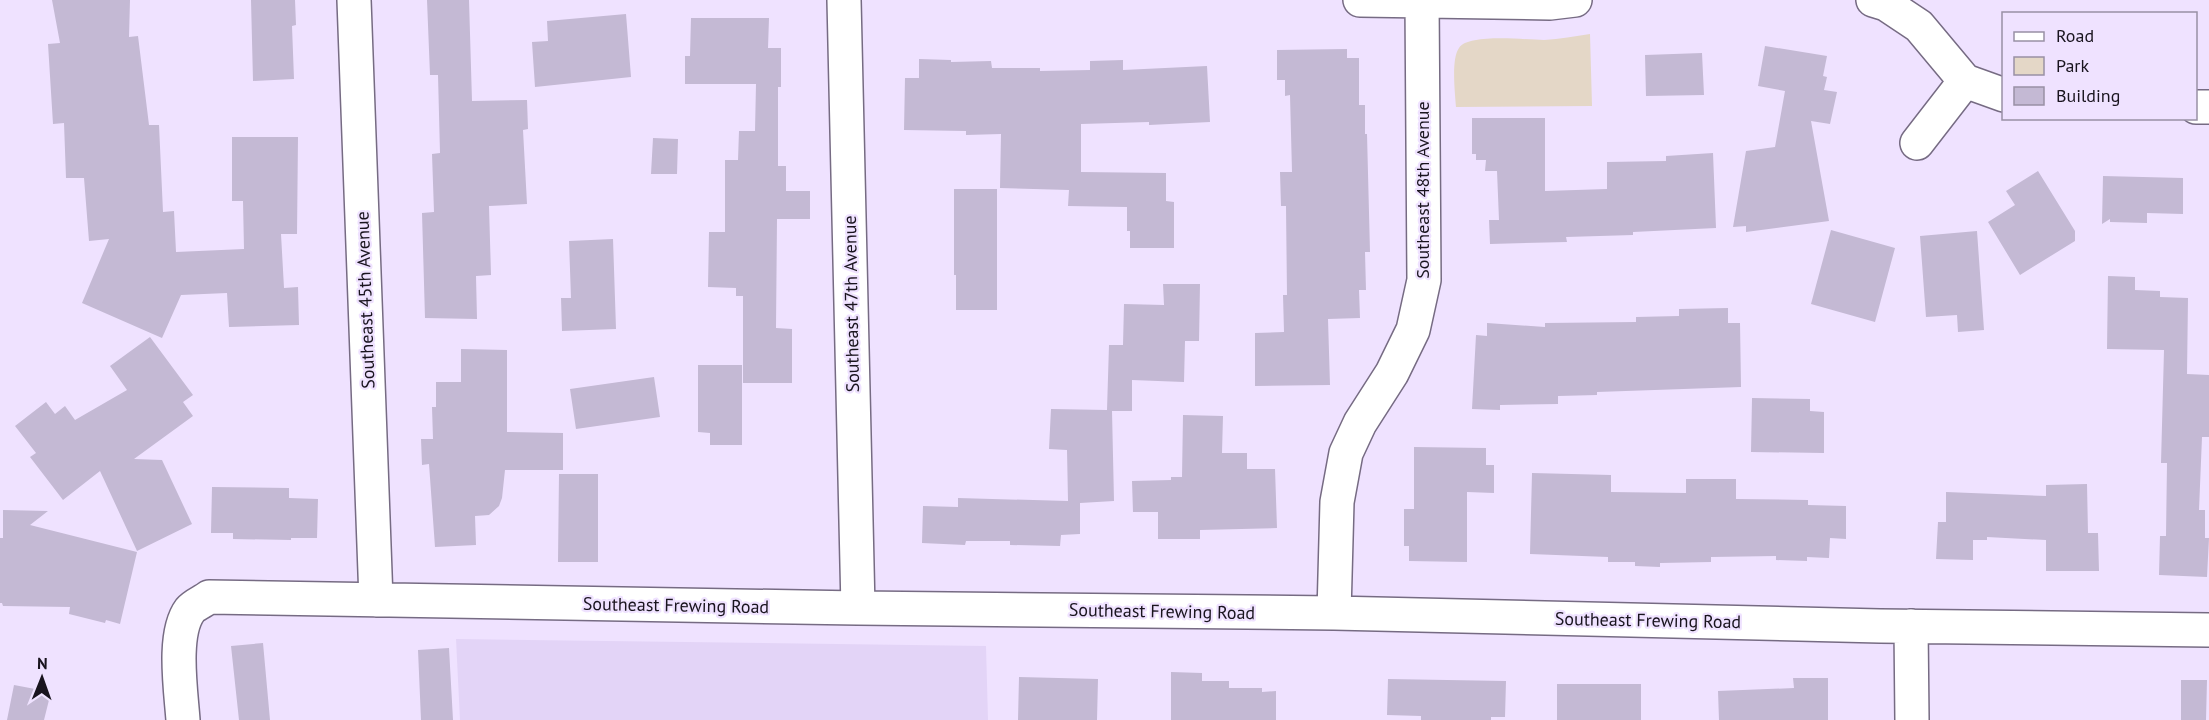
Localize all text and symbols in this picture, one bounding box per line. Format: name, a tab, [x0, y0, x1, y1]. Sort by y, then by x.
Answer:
legend	[2002, 12, 2197, 120]
text: Road	[2056, 24, 2094, 47]
text: Park	[2056, 54, 2089, 77]
text: Building	[2056, 84, 2120, 107]
street label: Southeast 48th Avenue	[1411, 101, 1434, 279]
street label: Southeast 45th Avenue	[350, 211, 380, 389]
street label: Southeast 47th Avenue	[838, 215, 864, 393]
street label: Southeast Frewing Road	[583, 592, 769, 618]
street label: Southeast Frewing Road	[1069, 598, 1255, 624]
street label: Southeast Frewing Road	[1555, 607, 1741, 633]
north arrow	[12, 648, 72, 708]
text: N	[37, 653, 48, 673]

